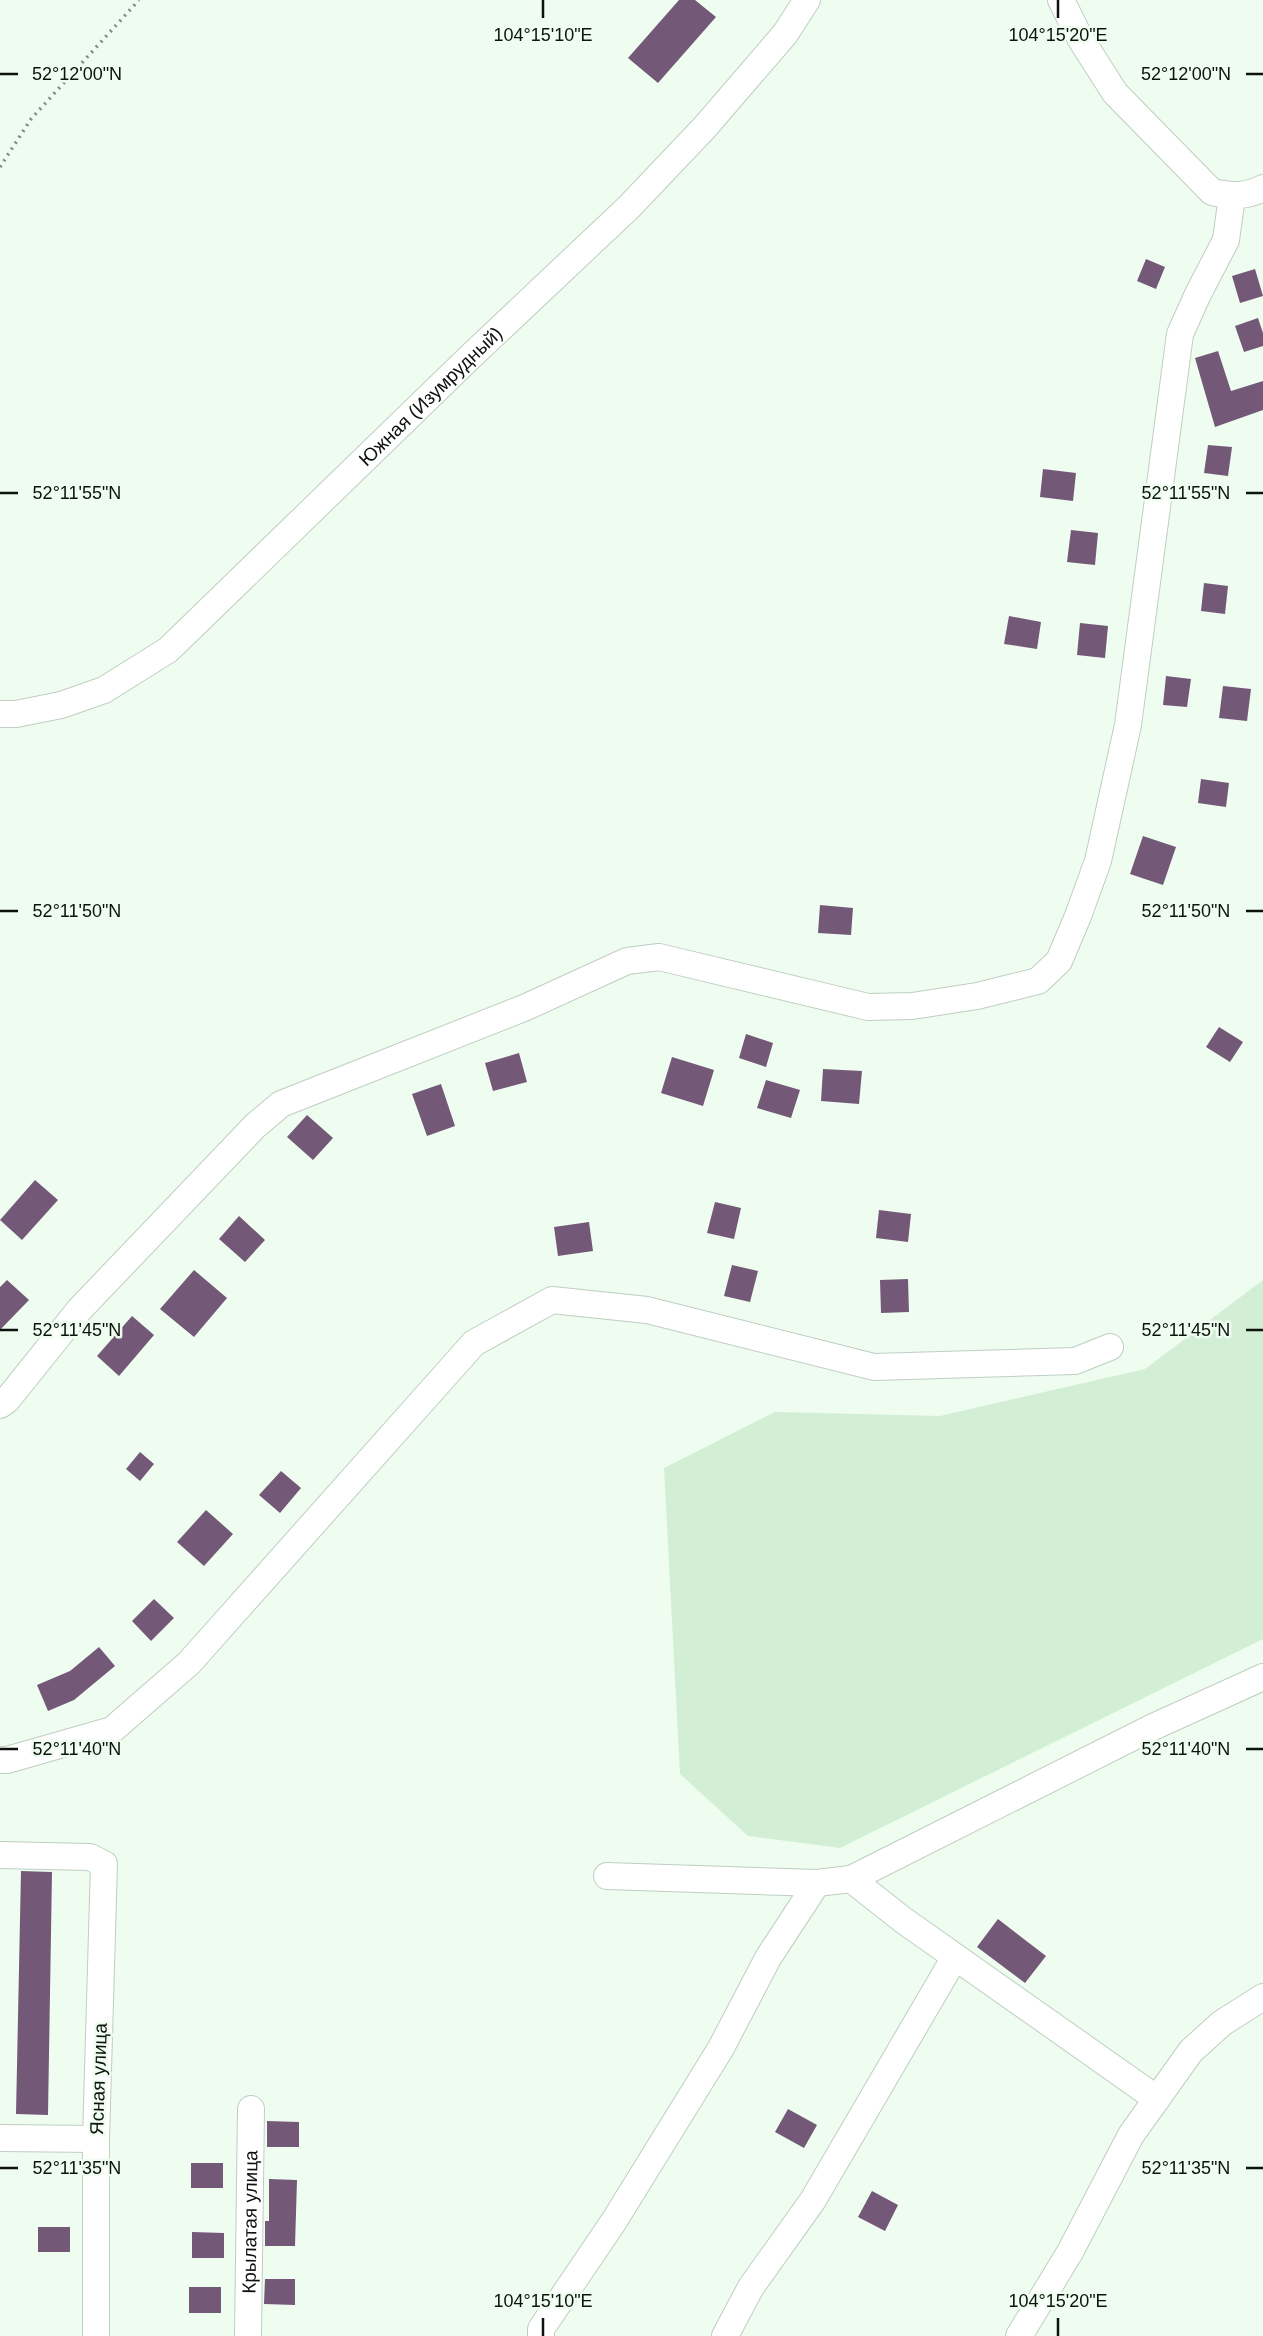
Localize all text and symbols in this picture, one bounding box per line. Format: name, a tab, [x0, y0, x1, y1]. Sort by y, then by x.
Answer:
text: 104°15'10"E	[493, 25, 593, 45]
text: 104°15'20"E	[1008, 25, 1108, 45]
text: 52°12'00"N	[32, 64, 122, 84]
text: 52°12'00"N	[1141, 64, 1231, 84]
street label: Южная (Изумрудный)	[355, 322, 506, 470]
text: 52°11'55"N	[33, 483, 121, 503]
text: 52°11'55"N	[1142, 483, 1230, 503]
text: 52°11'50"N	[33, 901, 121, 921]
text: 52°11'50"N	[1142, 901, 1230, 921]
text: 52°11'45"N	[33, 1320, 121, 1340]
text: 52°11'45"N	[1142, 1320, 1230, 1340]
text: 52°11'40"N	[33, 1739, 121, 1759]
text: 52°11'40"N	[1142, 1739, 1230, 1759]
street label: Ясная улица	[86, 2022, 111, 2135]
street label: Крылатая улица	[239, 2150, 261, 2294]
text: 52°11'35"N	[33, 2158, 121, 2178]
text: 52°11'35"N	[1142, 2158, 1230, 2178]
text: 104°15'10"E	[493, 2291, 593, 2311]
text: 104°15'20"E	[1008, 2291, 1108, 2311]

